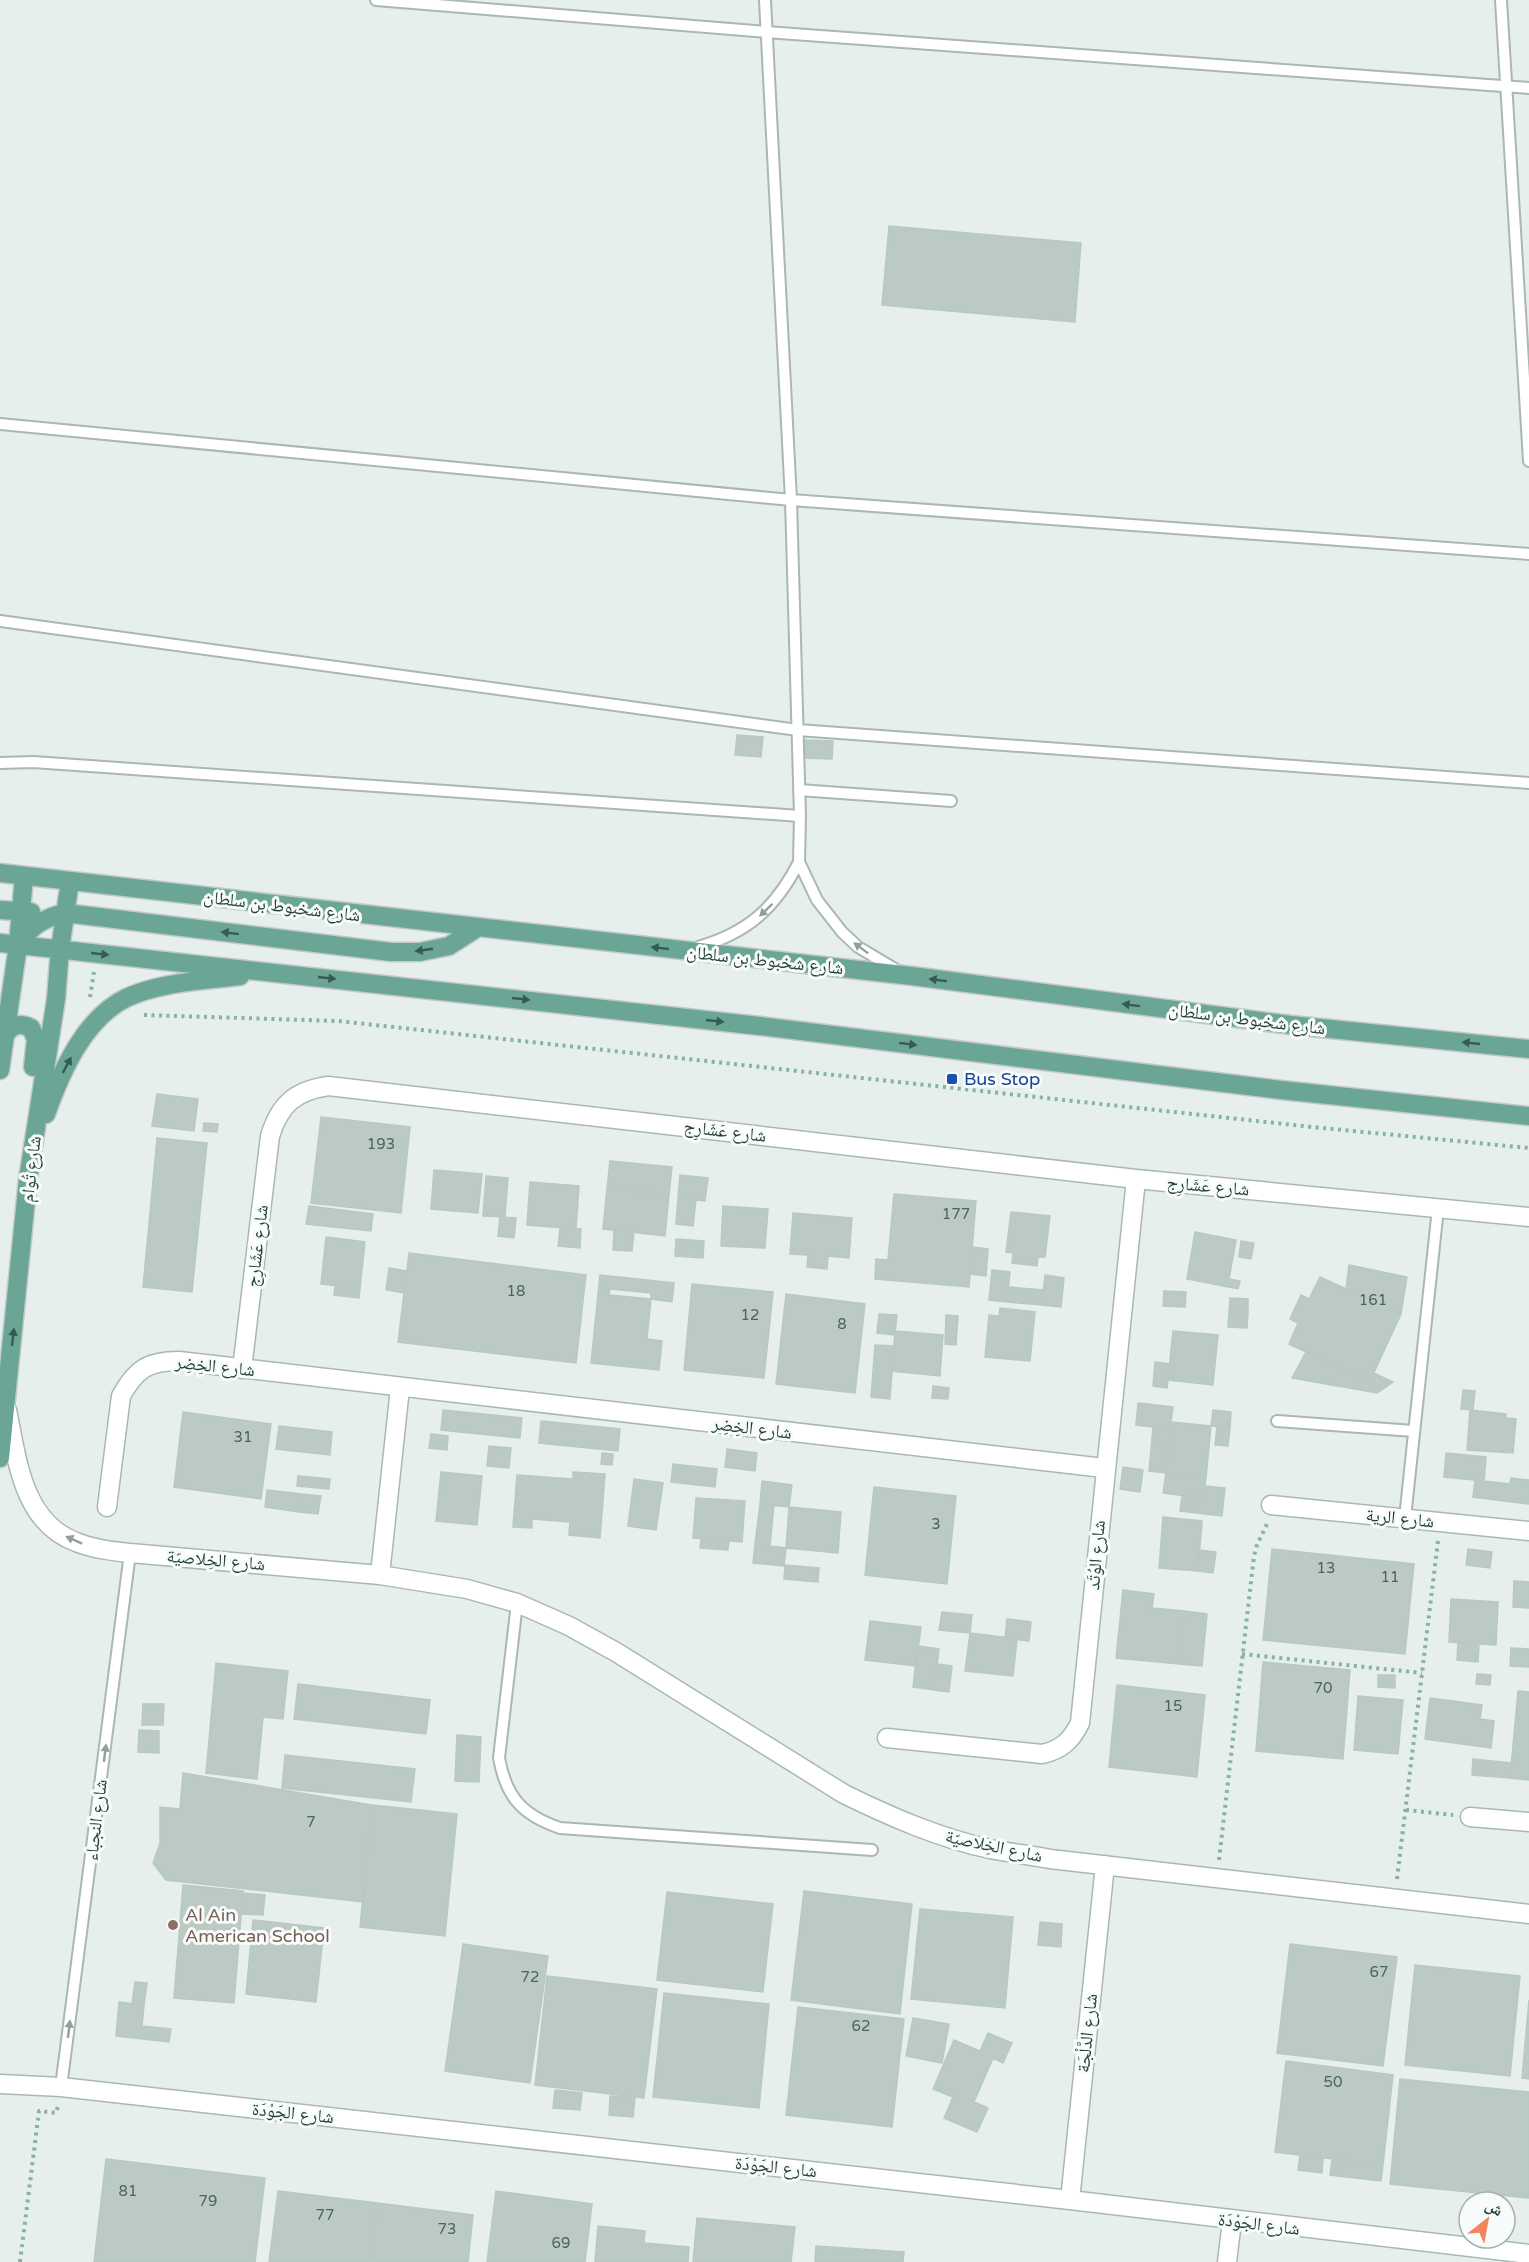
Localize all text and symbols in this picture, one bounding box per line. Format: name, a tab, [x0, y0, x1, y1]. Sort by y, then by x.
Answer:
street label: شارع شخبوط بن سلطان	[202, 885, 362, 927]
one-way arrow	[760, 902, 774, 916]
one-way arrow	[221, 928, 240, 938]
street label: شارع شخبوط بن سلطان	[685, 941, 845, 979]
one-way arrow	[853, 942, 869, 955]
one-way arrow	[651, 943, 670, 953]
one-way arrow	[414, 946, 433, 955]
one-way arrow	[91, 949, 110, 958]
one-way arrow	[318, 973, 337, 983]
one-way arrow	[928, 975, 947, 984]
one-way arrow	[511, 994, 530, 1004]
street label: شارع شخبوط بن سلطان	[1167, 998, 1327, 1040]
one-way arrow	[1121, 1000, 1140, 1009]
one-way arrow	[705, 1016, 724, 1026]
one-way arrow	[1461, 1038, 1480, 1048]
one-way arrow	[899, 1039, 918, 1049]
one-way arrow	[62, 1056, 72, 1073]
place label: Bus Stop	[964, 1068, 1040, 1090]
marker: Bus Stop	[945, 1072, 959, 1086]
street label: شارع عَشَارِج	[682, 1115, 767, 1149]
street label: شارع تُوام	[16, 1135, 47, 1204]
house number: 193	[367, 1135, 395, 1153]
street label: شارع عَشَارِج	[1166, 1171, 1250, 1203]
street label: شارع عَشَارِج	[241, 1204, 275, 1289]
house number: 177	[942, 1205, 970, 1223]
house number: 18	[507, 1282, 525, 1300]
house number: 161	[1359, 1291, 1387, 1309]
house number: 12	[741, 1306, 759, 1324]
house number: 8	[837, 1315, 847, 1333]
one-way arrow	[8, 1328, 18, 1347]
street label: شارع الخِضِر	[173, 1351, 256, 1381]
street label: شارع الخِضِر	[710, 1412, 793, 1444]
house number: 31	[234, 1428, 252, 1446]
street label: شارع الرية	[1365, 1503, 1435, 1533]
house number: 3	[931, 1515, 941, 1533]
street label: شارع الوُتَد	[1082, 1519, 1110, 1591]
one-way arrow	[64, 1535, 82, 1545]
street label: شارع الخِلاصيّة	[166, 1545, 266, 1575]
house number: 13	[1317, 1559, 1335, 1577]
house number: 11	[1381, 1568, 1399, 1586]
house number: 70	[1314, 1679, 1332, 1697]
house number: 15	[1164, 1697, 1182, 1715]
one-way arrow	[100, 1743, 109, 1762]
street label: شارع النجباء	[80, 1778, 112, 1862]
house number: 7	[306, 1813, 316, 1831]
street label: شارع الخِلاصيّة	[943, 1825, 1045, 1867]
place label: Al Ain American School	[185, 1904, 330, 1947]
marker: Al Ain American School	[166, 1918, 180, 1932]
house number: 67	[1370, 1963, 1388, 1981]
house number: 72	[521, 1968, 539, 1986]
street label: شارع الدَّلْجَة	[1072, 1992, 1102, 2074]
house number: 62	[852, 2017, 870, 2035]
one-way arrow	[64, 2020, 73, 2039]
house number: 50	[1324, 2073, 1342, 2091]
street label: شارع الجَوْدَة	[251, 2098, 335, 2128]
street label: شارع الجَوْدَة	[734, 2152, 818, 2182]
house number: 81	[119, 2182, 137, 2200]
north arrow	[1457, 2190, 1517, 2250]
house number: 79	[199, 2192, 217, 2210]
text: ش	[1482, 2195, 1507, 2221]
house number: 77	[316, 2206, 334, 2224]
street label: شارع الجَوْدَة	[1217, 2208, 1301, 2240]
house number: 73	[438, 2220, 456, 2238]
house number: 69	[552, 2234, 570, 2252]

